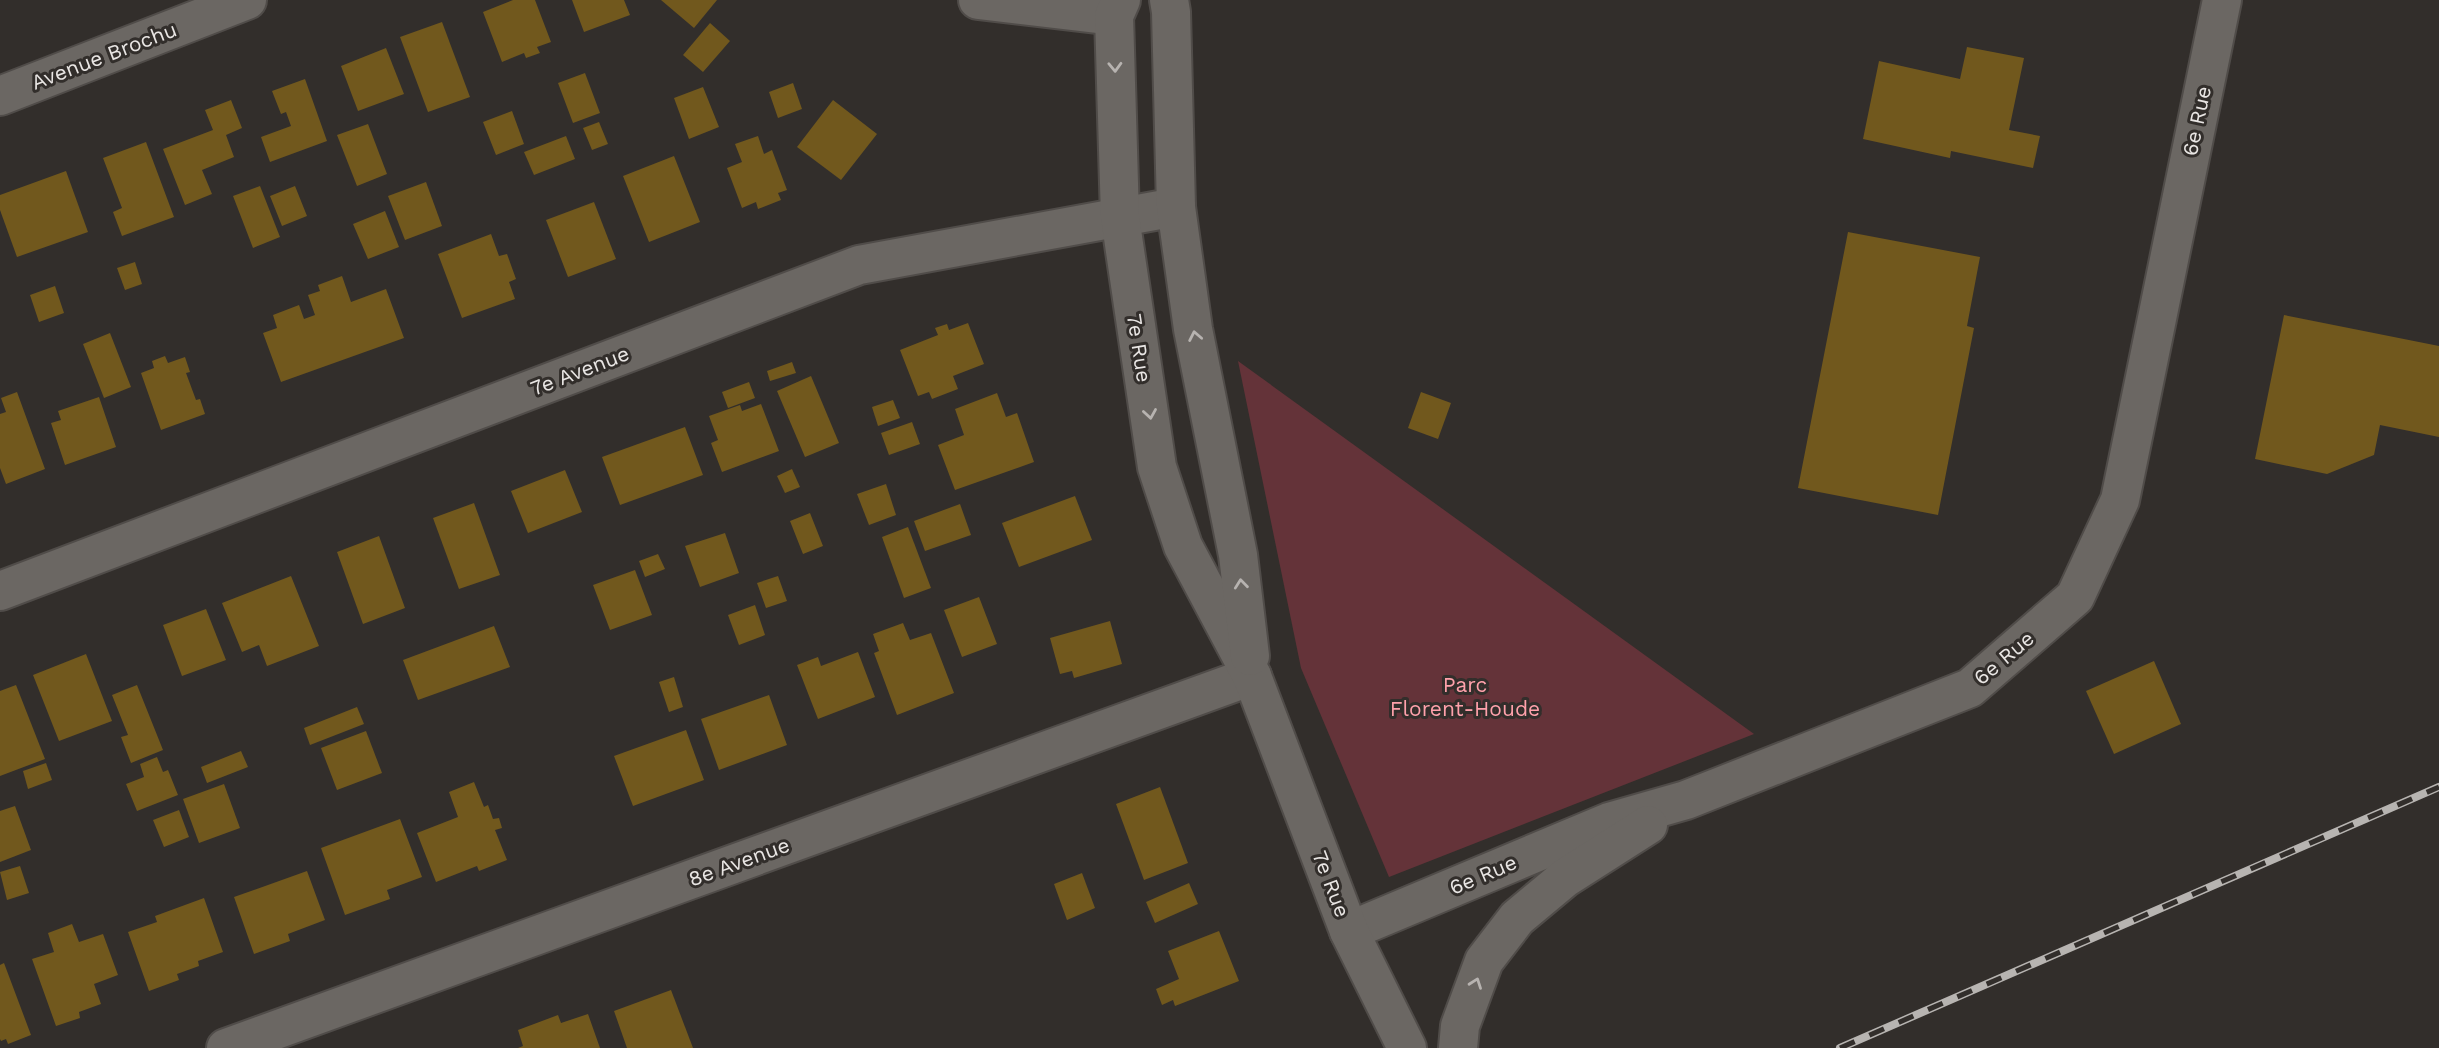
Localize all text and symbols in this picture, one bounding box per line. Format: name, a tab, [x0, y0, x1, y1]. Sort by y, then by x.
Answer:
street label: Avenue Brochu	[28, 16, 180, 95]
one-way arrow	[1108, 61, 1123, 72]
street label: 6e Rue	[2177, 84, 2216, 158]
street label: 7e Rue	[1122, 312, 1157, 384]
one-way arrow	[1188, 330, 1203, 342]
street label: 7e Avenue	[527, 340, 633, 401]
one-way arrow	[1142, 408, 1157, 420]
one-way arrow	[1234, 578, 1249, 589]
street label: 6e Rue	[1969, 625, 2039, 690]
park label: Parc Florent-Houde	[1390, 672, 1540, 721]
street label: 8e Avenue	[685, 832, 793, 891]
street label: 7e Rue	[1307, 847, 1356, 921]
street label: 6e Rue	[1445, 849, 1520, 900]
one-way arrow	[1468, 977, 1482, 989]

